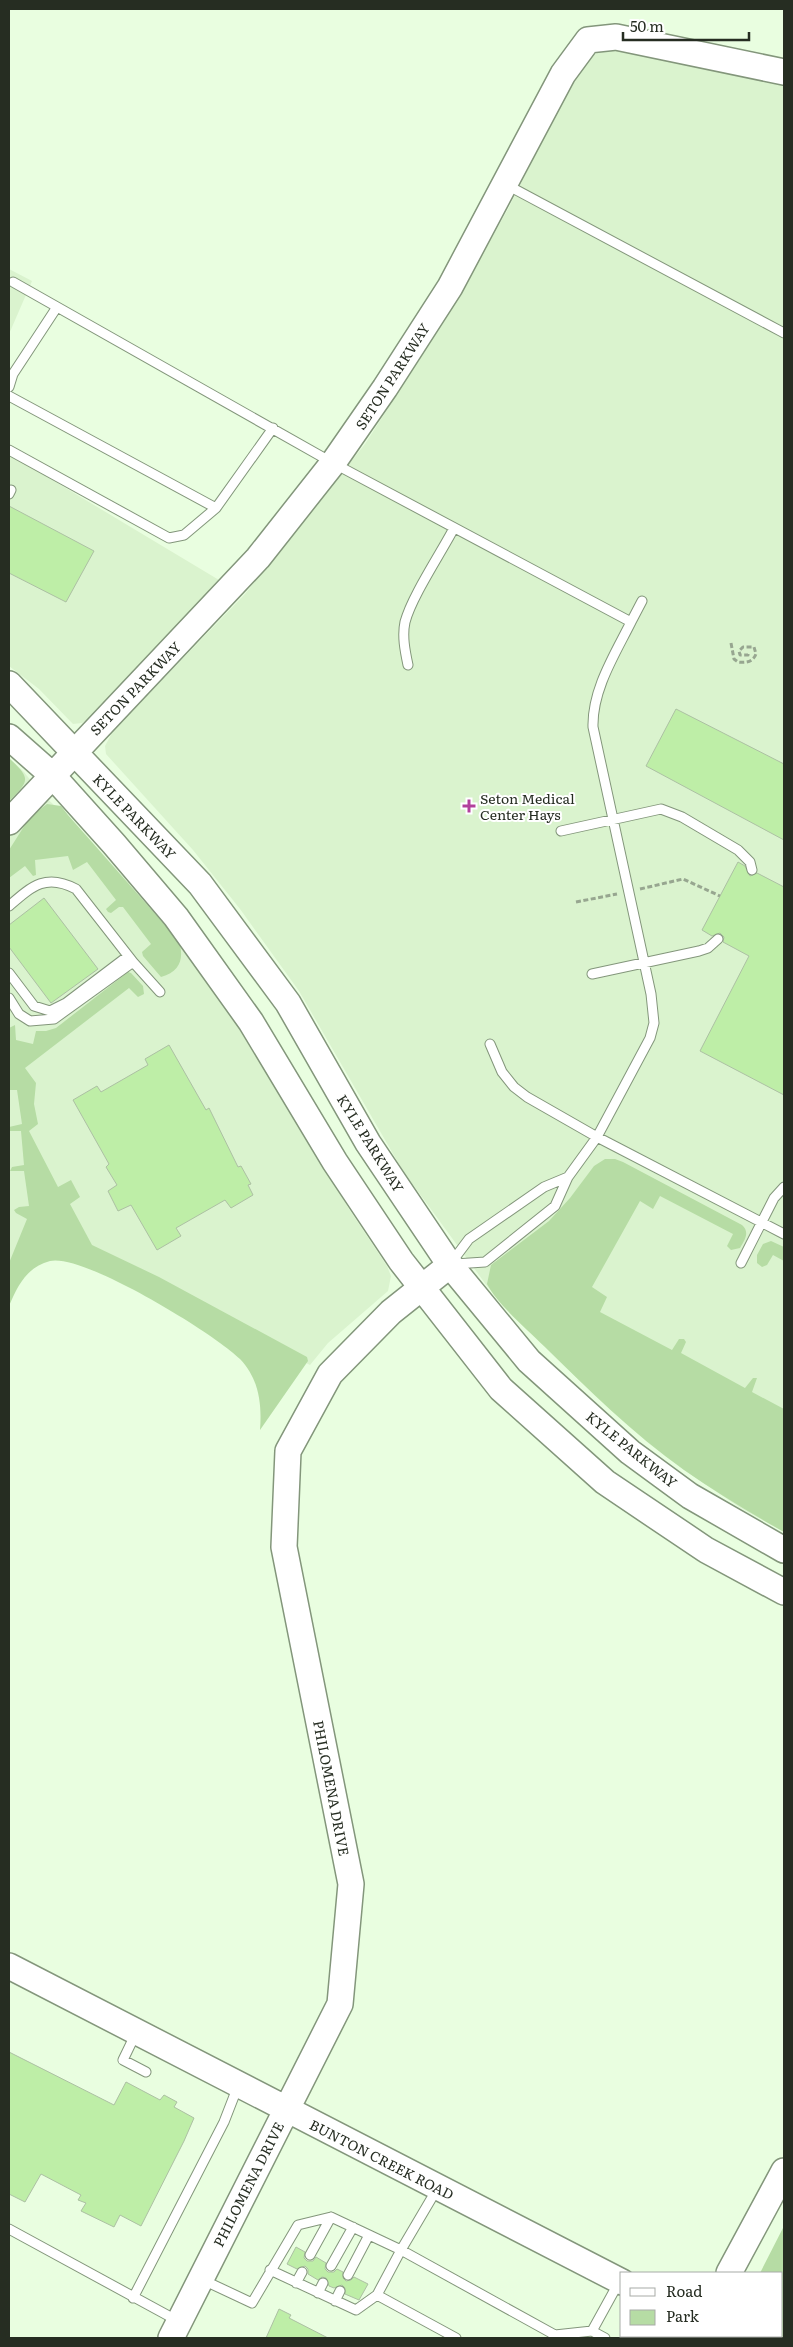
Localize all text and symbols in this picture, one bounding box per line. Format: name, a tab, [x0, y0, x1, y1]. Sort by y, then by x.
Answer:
scale bar	[623, 10, 749, 42]
text: 50 m	[630, 14, 664, 37]
street label: SETON PARKWAY	[350, 319, 434, 433]
street label: SETON PARKWAY	[85, 637, 185, 739]
street label: KYLE PARKWAY	[89, 769, 181, 863]
place label: Seton Medical Center Hays	[480, 788, 575, 824]
marker: Seton Medical Center Hays	[462, 799, 476, 813]
street label: KYLE PARKWAY	[333, 1090, 409, 1196]
street label: KYLE PARKWAY	[582, 1406, 682, 1492]
street label: PHILOMENA DRIVE	[309, 1718, 355, 1858]
street label: BUNTON CREEK ROAD	[307, 2114, 458, 2204]
street label: PHILOMENA DRIVE	[208, 2118, 288, 2250]
legend	[620, 2272, 783, 2337]
text: Road	[666, 2279, 702, 2302]
text: Park	[666, 2304, 700, 2327]

